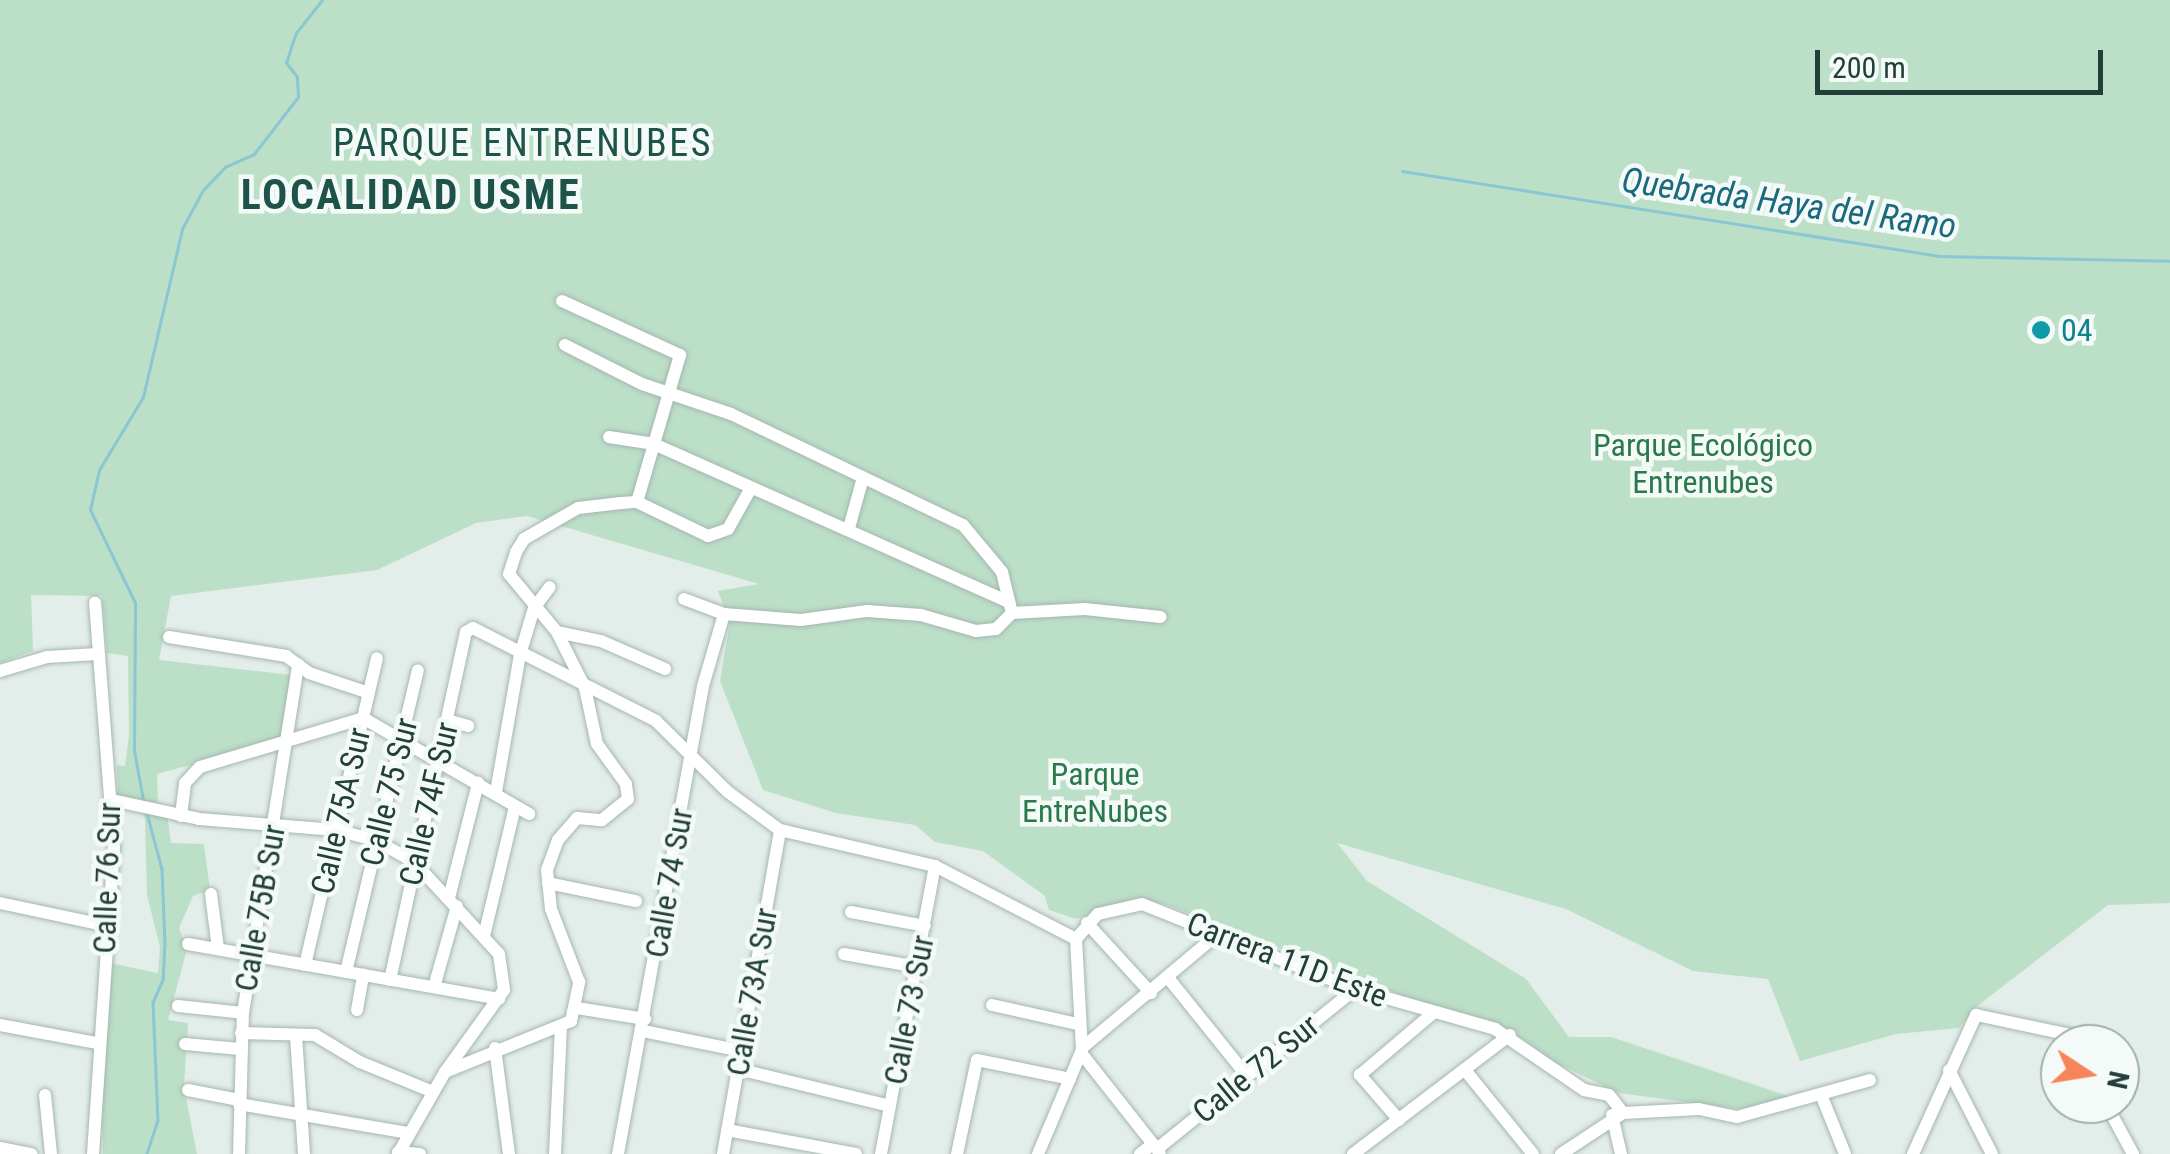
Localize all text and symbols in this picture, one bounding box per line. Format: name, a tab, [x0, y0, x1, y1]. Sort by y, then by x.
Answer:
scale bar	[1820, 30, 2108, 92]
text: 200 m	[1832, 50, 1906, 85]
district label: PARQUE ENTRENUBES	[333, 121, 713, 167]
water label: Quebrada Haya del Ramo	[1619, 160, 1959, 248]
district label: LOCALIDAD USME	[241, 170, 581, 220]
place label: 04	[2061, 311, 2093, 349]
marker: 04	[2030, 319, 2052, 341]
park label: Parque Ecológico Entrenubes	[1593, 427, 1813, 502]
street label: Calle 75 Sur	[352, 714, 426, 870]
street label: Calle 74F Sur	[392, 718, 466, 890]
street label: Calle 75A Sur	[303, 724, 379, 898]
park label: Parque EntreNubes	[1022, 756, 1168, 831]
street label: Calle 76 Sur	[85, 802, 129, 954]
street label: Calle 74 Sur	[637, 805, 701, 961]
street label: Calle 75B Sur	[226, 822, 294, 994]
street label: Carrera 11D Este	[1181, 904, 1393, 1016]
street label: Calle 73A Sur	[718, 905, 786, 1079]
street label: Calle 73 Sur	[876, 932, 942, 1088]
street label: Calle 72 Sur	[1185, 1006, 1327, 1132]
north arrow	[2040, 1024, 2140, 1124]
text: N	[2100, 1068, 2136, 1092]

